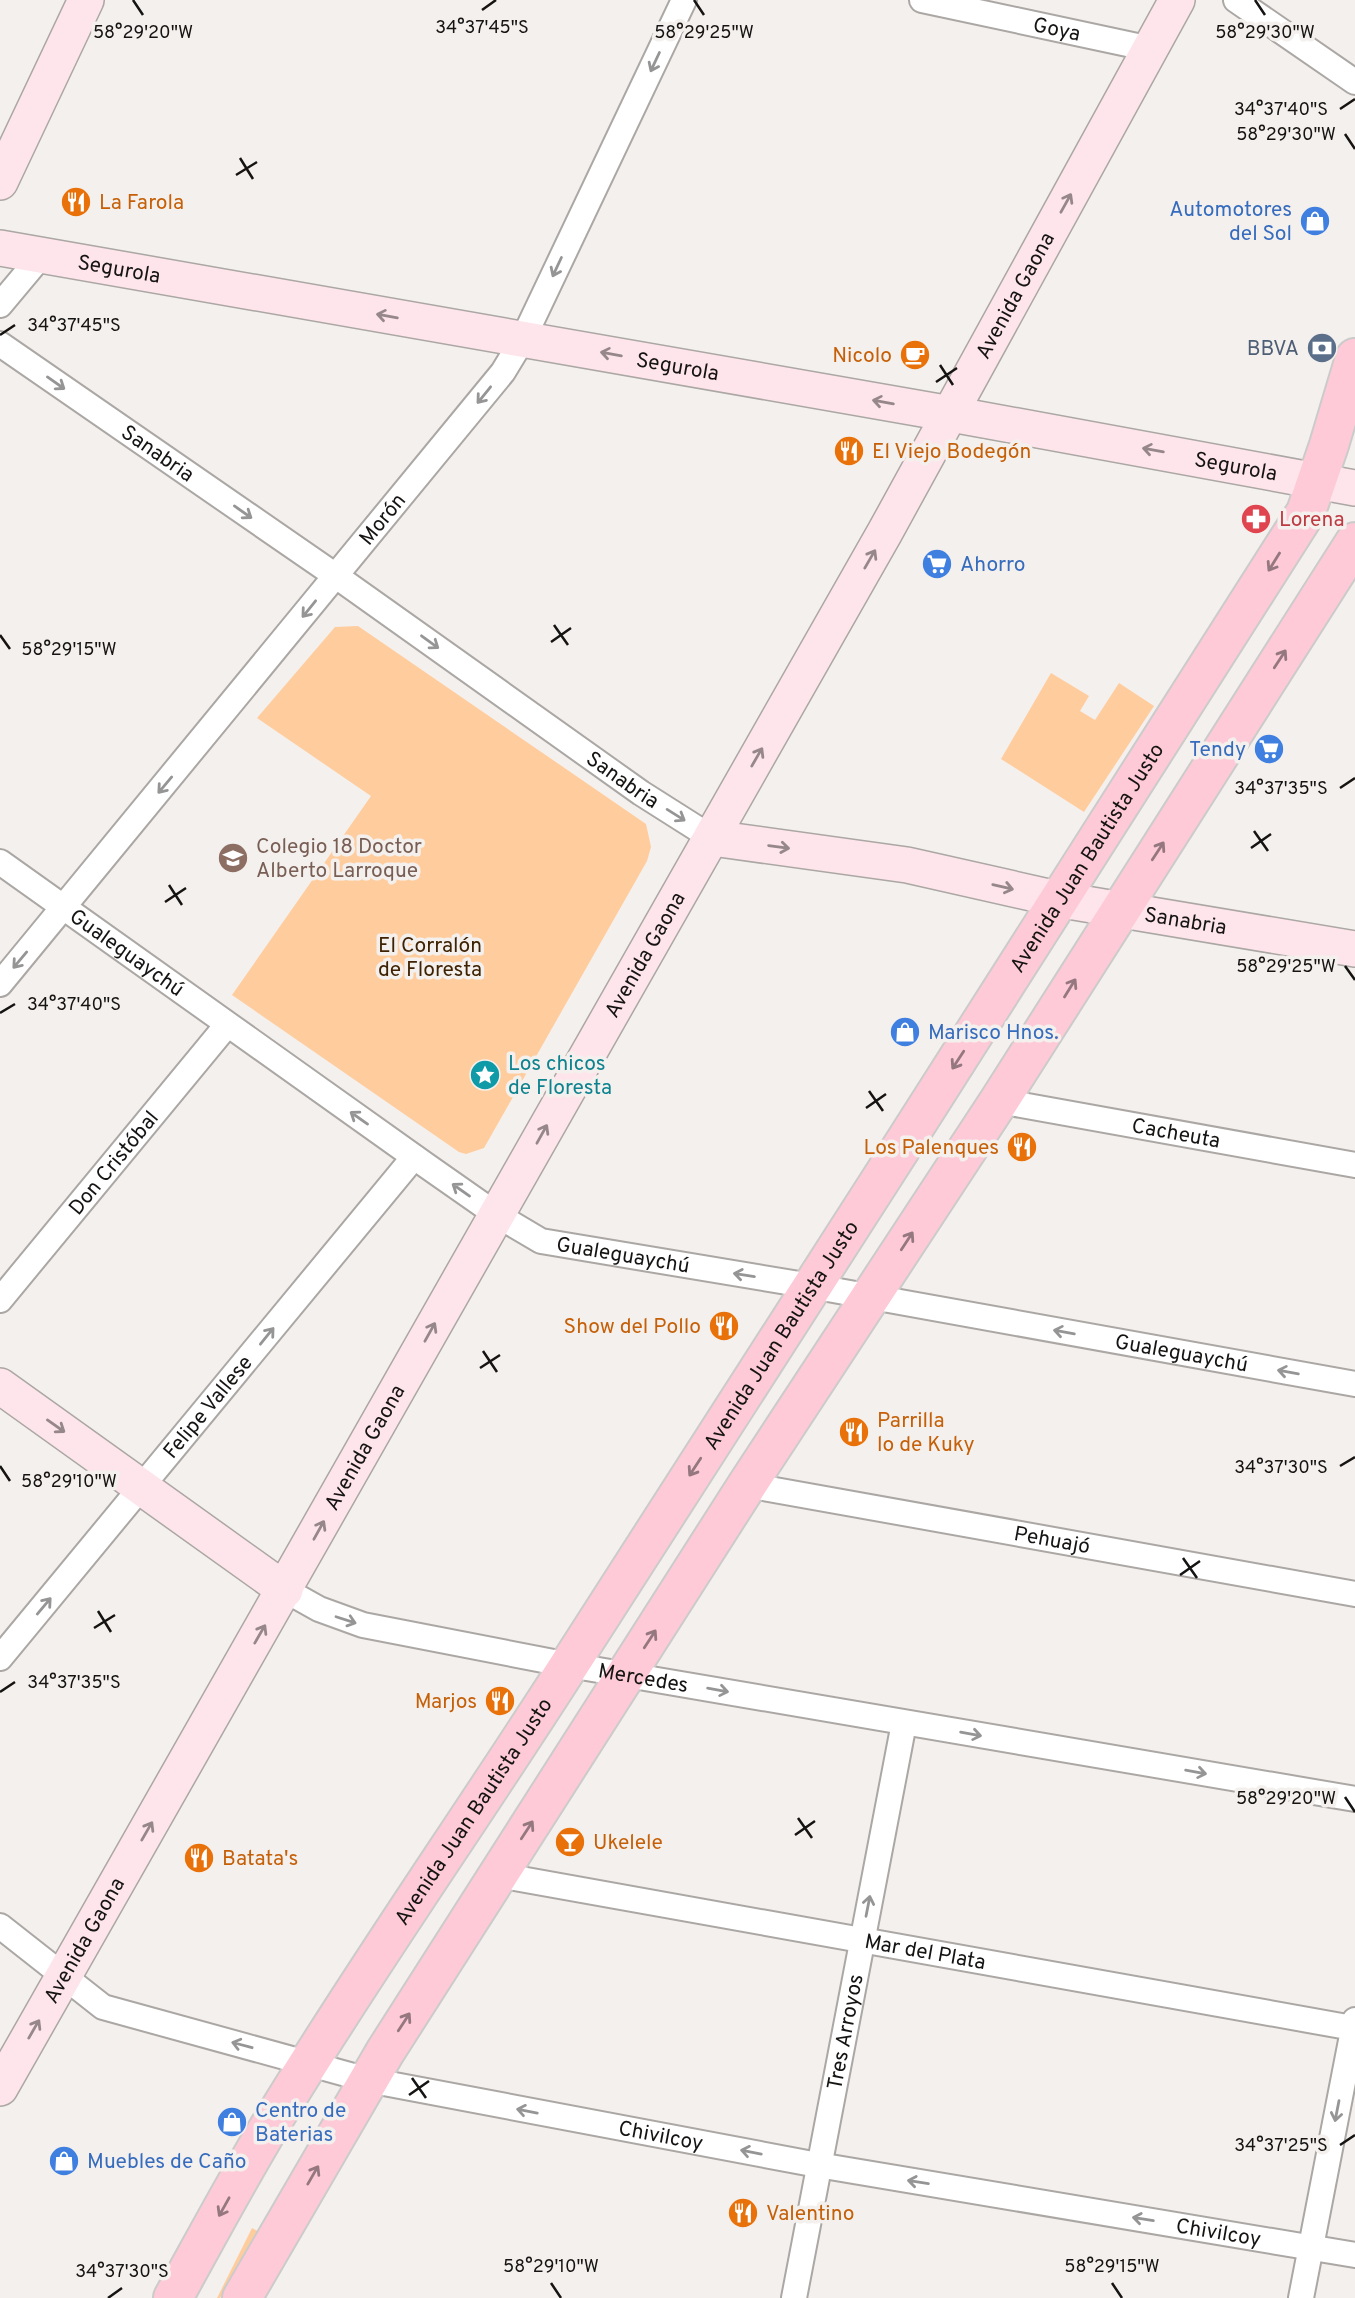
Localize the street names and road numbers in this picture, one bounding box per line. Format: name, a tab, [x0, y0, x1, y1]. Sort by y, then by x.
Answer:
street label: Goya	[1030, 12, 1083, 49]
street label: Avenida Gaona	[970, 228, 1062, 364]
street label: Segurola	[75, 250, 162, 291]
street label: Segurola	[634, 347, 721, 388]
street label: Sanabria	[115, 420, 199, 489]
street label: Segurola	[1192, 447, 1279, 488]
street label: Morón	[354, 488, 413, 552]
street label: Avenida Juan Bautista Justo	[1005, 739, 1171, 979]
street label: Sanabria	[580, 746, 663, 816]
street label: Avenida Gaona	[599, 887, 693, 1023]
street label: Sanabria	[1142, 902, 1228, 942]
street label: Gualeguaychú	[64, 904, 189, 1004]
street label: Don Cristóbal	[64, 1106, 165, 1221]
street label: Cacheuta	[1129, 1113, 1222, 1156]
street label: Avenida Juan Bautista Justo	[699, 1216, 866, 1456]
street label: Gualeguaychú	[554, 1232, 692, 1281]
street label: Gualeguaychú	[1113, 1329, 1250, 1379]
street label: Felipe Vallese	[158, 1350, 259, 1465]
street label: Avenida Gaona	[319, 1380, 412, 1516]
street label: Pehuajó	[1012, 1521, 1092, 1561]
street label: Mercedes	[596, 1658, 690, 1700]
street label: Avenida Juan Bautista Justo	[389, 1693, 559, 1931]
street label: Avenida Gaona	[39, 1873, 132, 2009]
street label: Mar del Plata	[862, 1929, 988, 1977]
street label: Tres Arroyos	[822, 1972, 871, 2092]
street label: Chivilcoy	[616, 2116, 705, 2158]
street label: Chivilcoy	[1174, 2213, 1263, 2254]

